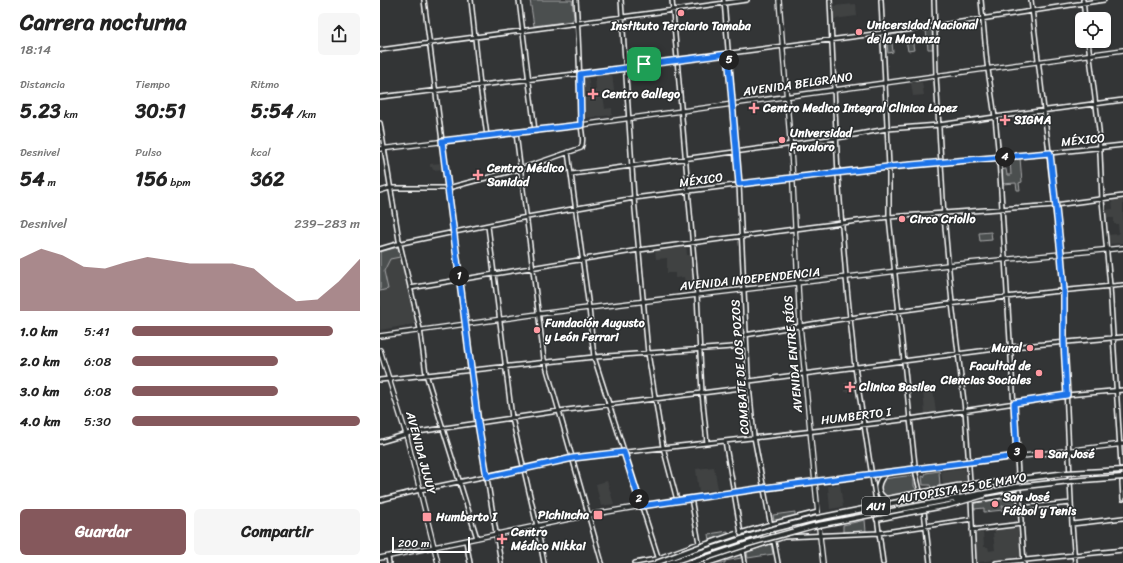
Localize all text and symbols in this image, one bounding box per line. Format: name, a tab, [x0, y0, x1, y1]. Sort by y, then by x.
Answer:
text: Carrera nocturna	[20, 3, 187, 42]
marker: Instituto Terciario Tamaba	[676, 8, 686, 18]
map controls	[1075, 12, 1111, 48]
button: locate	[1075, 12, 1111, 48]
button: share	[318, 13, 360, 55]
place label: Unicersidad Nacional de la Matanza	[867, 14, 979, 50]
place label: Instituto Terciario Tamaba	[610, 15, 752, 37]
marker: Unicersidad Nacional de la Matanza	[854, 27, 864, 37]
text: 18:14	[20, 38, 51, 61]
pin	[627, 47, 661, 81]
pin: 5	[719, 50, 739, 70]
text: 5	[726, 50, 732, 69]
icon: arrive	[633, 53, 655, 75]
street label: AVENIDA BELGRANO	[741, 65, 854, 103]
text: Distancia	[20, 75, 65, 94]
text: Tiempo	[135, 75, 170, 94]
text: Ritmo	[251, 75, 279, 94]
place label: Centro Gallego	[601, 83, 681, 105]
marker: Centro Gallego	[587, 88, 599, 100]
text: 5.23	[20, 94, 61, 129]
text: 30:51	[135, 94, 186, 129]
text: 5:54	[251, 94, 294, 129]
place label: Centro Medico Integral Clinica Lopez	[762, 97, 958, 119]
marker: Centro Medico Integral Clinica Lopez	[748, 102, 760, 114]
text: km	[61, 105, 78, 124]
text: /km	[294, 105, 316, 124]
place label: SIGMA	[1013, 109, 1051, 131]
marker: SIGMA	[999, 114, 1011, 126]
place label: Universidad Favaloro	[789, 122, 854, 158]
street label: MÉXICO	[1060, 127, 1106, 153]
marker: Universidad Favaloro	[777, 135, 787, 145]
text: Desnivel	[20, 143, 60, 162]
text: Pulso	[135, 143, 162, 162]
text: kcal	[251, 143, 271, 162]
pin: 4	[995, 147, 1015, 167]
text: 4	[1002, 147, 1008, 166]
place label: Centro Médico Sanidad	[486, 157, 565, 193]
text: 54	[20, 162, 45, 197]
text: 156	[135, 162, 168, 197]
text: 362	[251, 162, 285, 197]
street label: MÉXICO	[678, 166, 725, 194]
marker: Centro Médico Sanidad	[472, 169, 484, 181]
text: m	[45, 173, 56, 192]
text: bpm	[168, 173, 191, 192]
place label: Circo Criollo	[909, 208, 977, 230]
text: Desnivel	[20, 212, 67, 235]
text: 239–283 m	[294, 212, 360, 235]
marker: Circo Criollo	[897, 214, 907, 224]
street label: AVENIDA INDEPENDENCIA	[678, 261, 821, 297]
pin: 1	[449, 266, 469, 286]
text: 1	[457, 266, 461, 285]
street label: AVENIDA ENTRE RÍOS	[777, 294, 809, 415]
street label: COMBATE DE LOS POZOS	[724, 298, 756, 435]
place label: Fundación Augusto y León Ferrari	[544, 312, 645, 348]
text: 1.0 km	[20, 320, 58, 343]
text: 5:41	[84, 320, 110, 343]
marker: Fundación Augusto y León Ferrari	[532, 325, 542, 335]
place label: Mural	[990, 337, 1023, 359]
marker: Mural	[1025, 343, 1035, 353]
text: 2.0 km	[20, 350, 60, 373]
text: 6:08	[84, 350, 111, 373]
place label: Facultad de Ciencias Sociales	[940, 355, 1032, 391]
marker: Facultad de Ciencias Sociales	[1034, 368, 1044, 378]
place label: Clinica Basilea	[858, 376, 936, 398]
text: 3.0 km	[20, 380, 60, 403]
text: 6:08	[84, 380, 111, 403]
marker: Clinica Basilea	[844, 381, 856, 393]
street label: HUMBERTO I	[820, 401, 893, 431]
street label: AVENIDA JUJUY	[399, 408, 443, 497]
text: 4.0 km	[20, 410, 61, 433]
text: 5:30	[84, 410, 111, 433]
pin: 3	[1007, 442, 1027, 462]
text: 3	[1014, 442, 1020, 461]
place label: San José	[1047, 443, 1095, 465]
marker: San José	[1033, 448, 1045, 460]
street label: AUTOPISTA 25 DE MAYO	[895, 466, 1029, 510]
place label: San José Fútbol y Tenis	[1002, 486, 1077, 522]
pin: 2	[629, 489, 649, 509]
text: 2	[636, 489, 642, 508]
road number: AU1	[862, 497, 890, 515]
marker: San José Fútbol y Tenis	[990, 499, 1000, 509]
place label: Pichincha	[538, 504, 590, 526]
place label: Humberto I	[435, 506, 498, 528]
button: Guardar	[20, 509, 186, 555]
button: Compartir	[194, 509, 360, 555]
marker: Pichincha	[592, 509, 604, 521]
marker: Humberto I	[421, 511, 433, 523]
place label: Centro Médico Nikkai	[510, 521, 586, 557]
marker: Centro Médico Nikkai	[496, 533, 508, 545]
text: 200 m	[398, 534, 430, 553]
scale bar	[392, 535, 470, 554]

